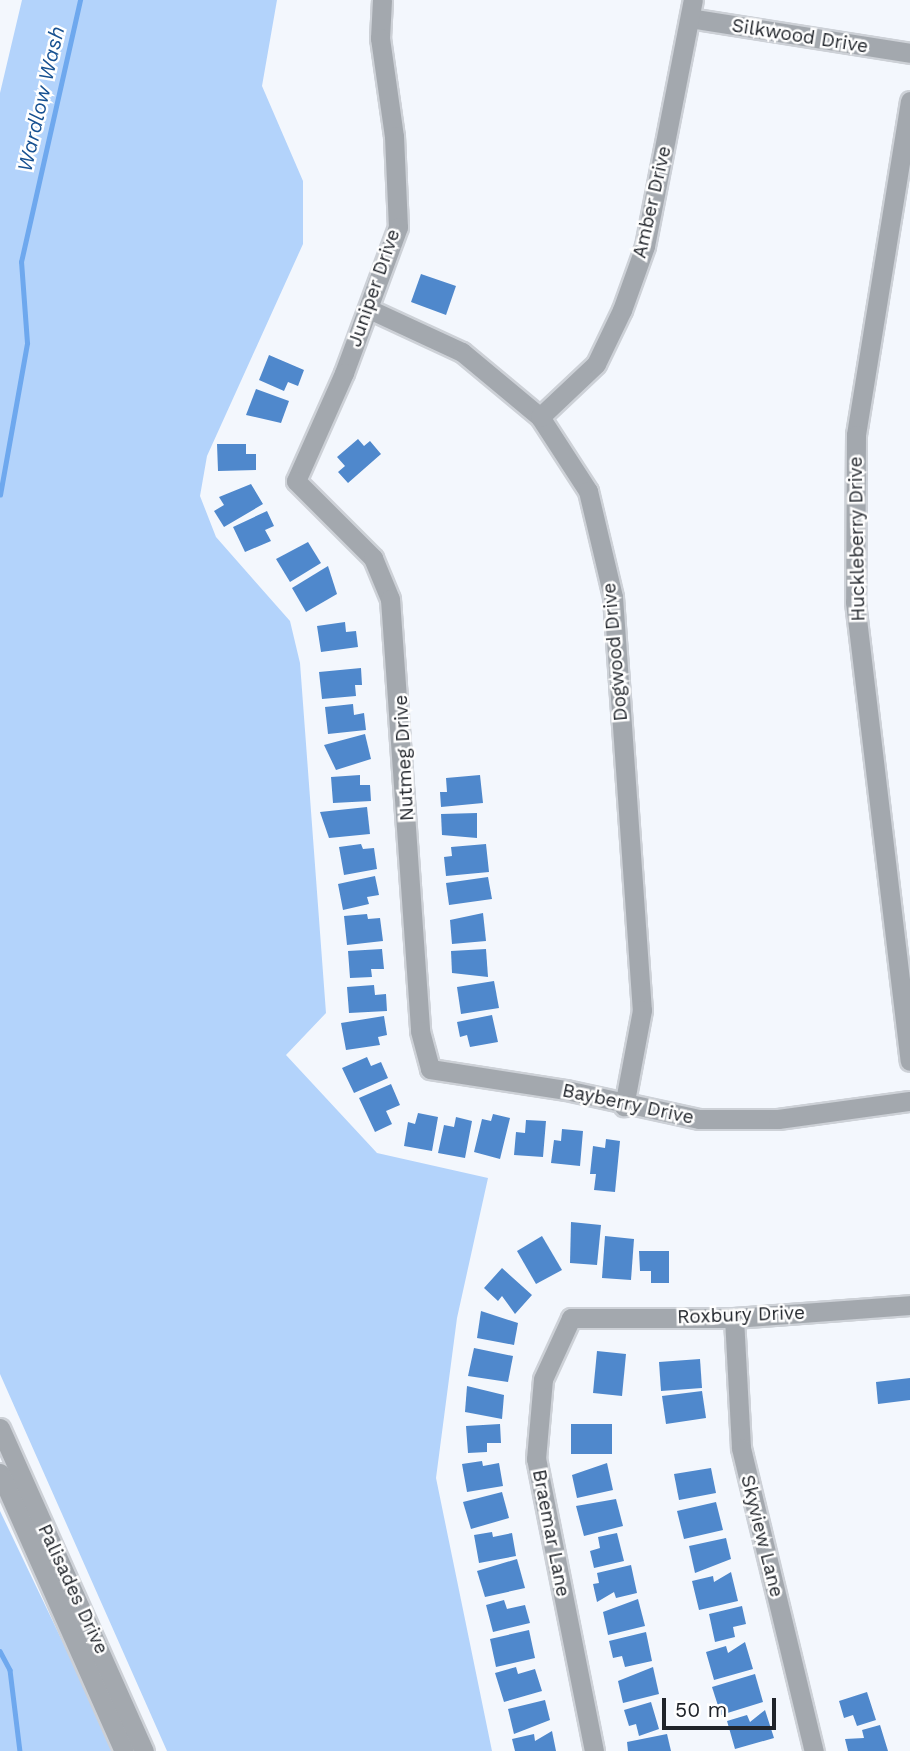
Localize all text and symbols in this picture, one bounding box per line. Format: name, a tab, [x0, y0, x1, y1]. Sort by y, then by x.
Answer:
street label: Silkwood Drive	[730, 14, 870, 58]
water label: Wardlow Wash	[12, 23, 70, 175]
street label: Amber Drive	[628, 143, 676, 261]
street label: Juniper Drive	[343, 226, 405, 350]
street label: Huckleberry Drive	[844, 456, 870, 622]
street label: Dogwood Drive	[598, 582, 632, 722]
street label: Nutmeg Drive	[389, 694, 419, 822]
street label: Bayberry Drive	[560, 1079, 696, 1129]
street label: Roxbury Drive	[676, 1301, 806, 1329]
street label: Braemar Lane	[527, 1467, 575, 1599]
street label: Skyview Lane	[736, 1472, 788, 1600]
street label: Palisades Drive	[33, 1520, 113, 1658]
scale bar	[665, 1684, 779, 1728]
text: 50 m	[675, 1697, 727, 1722]

